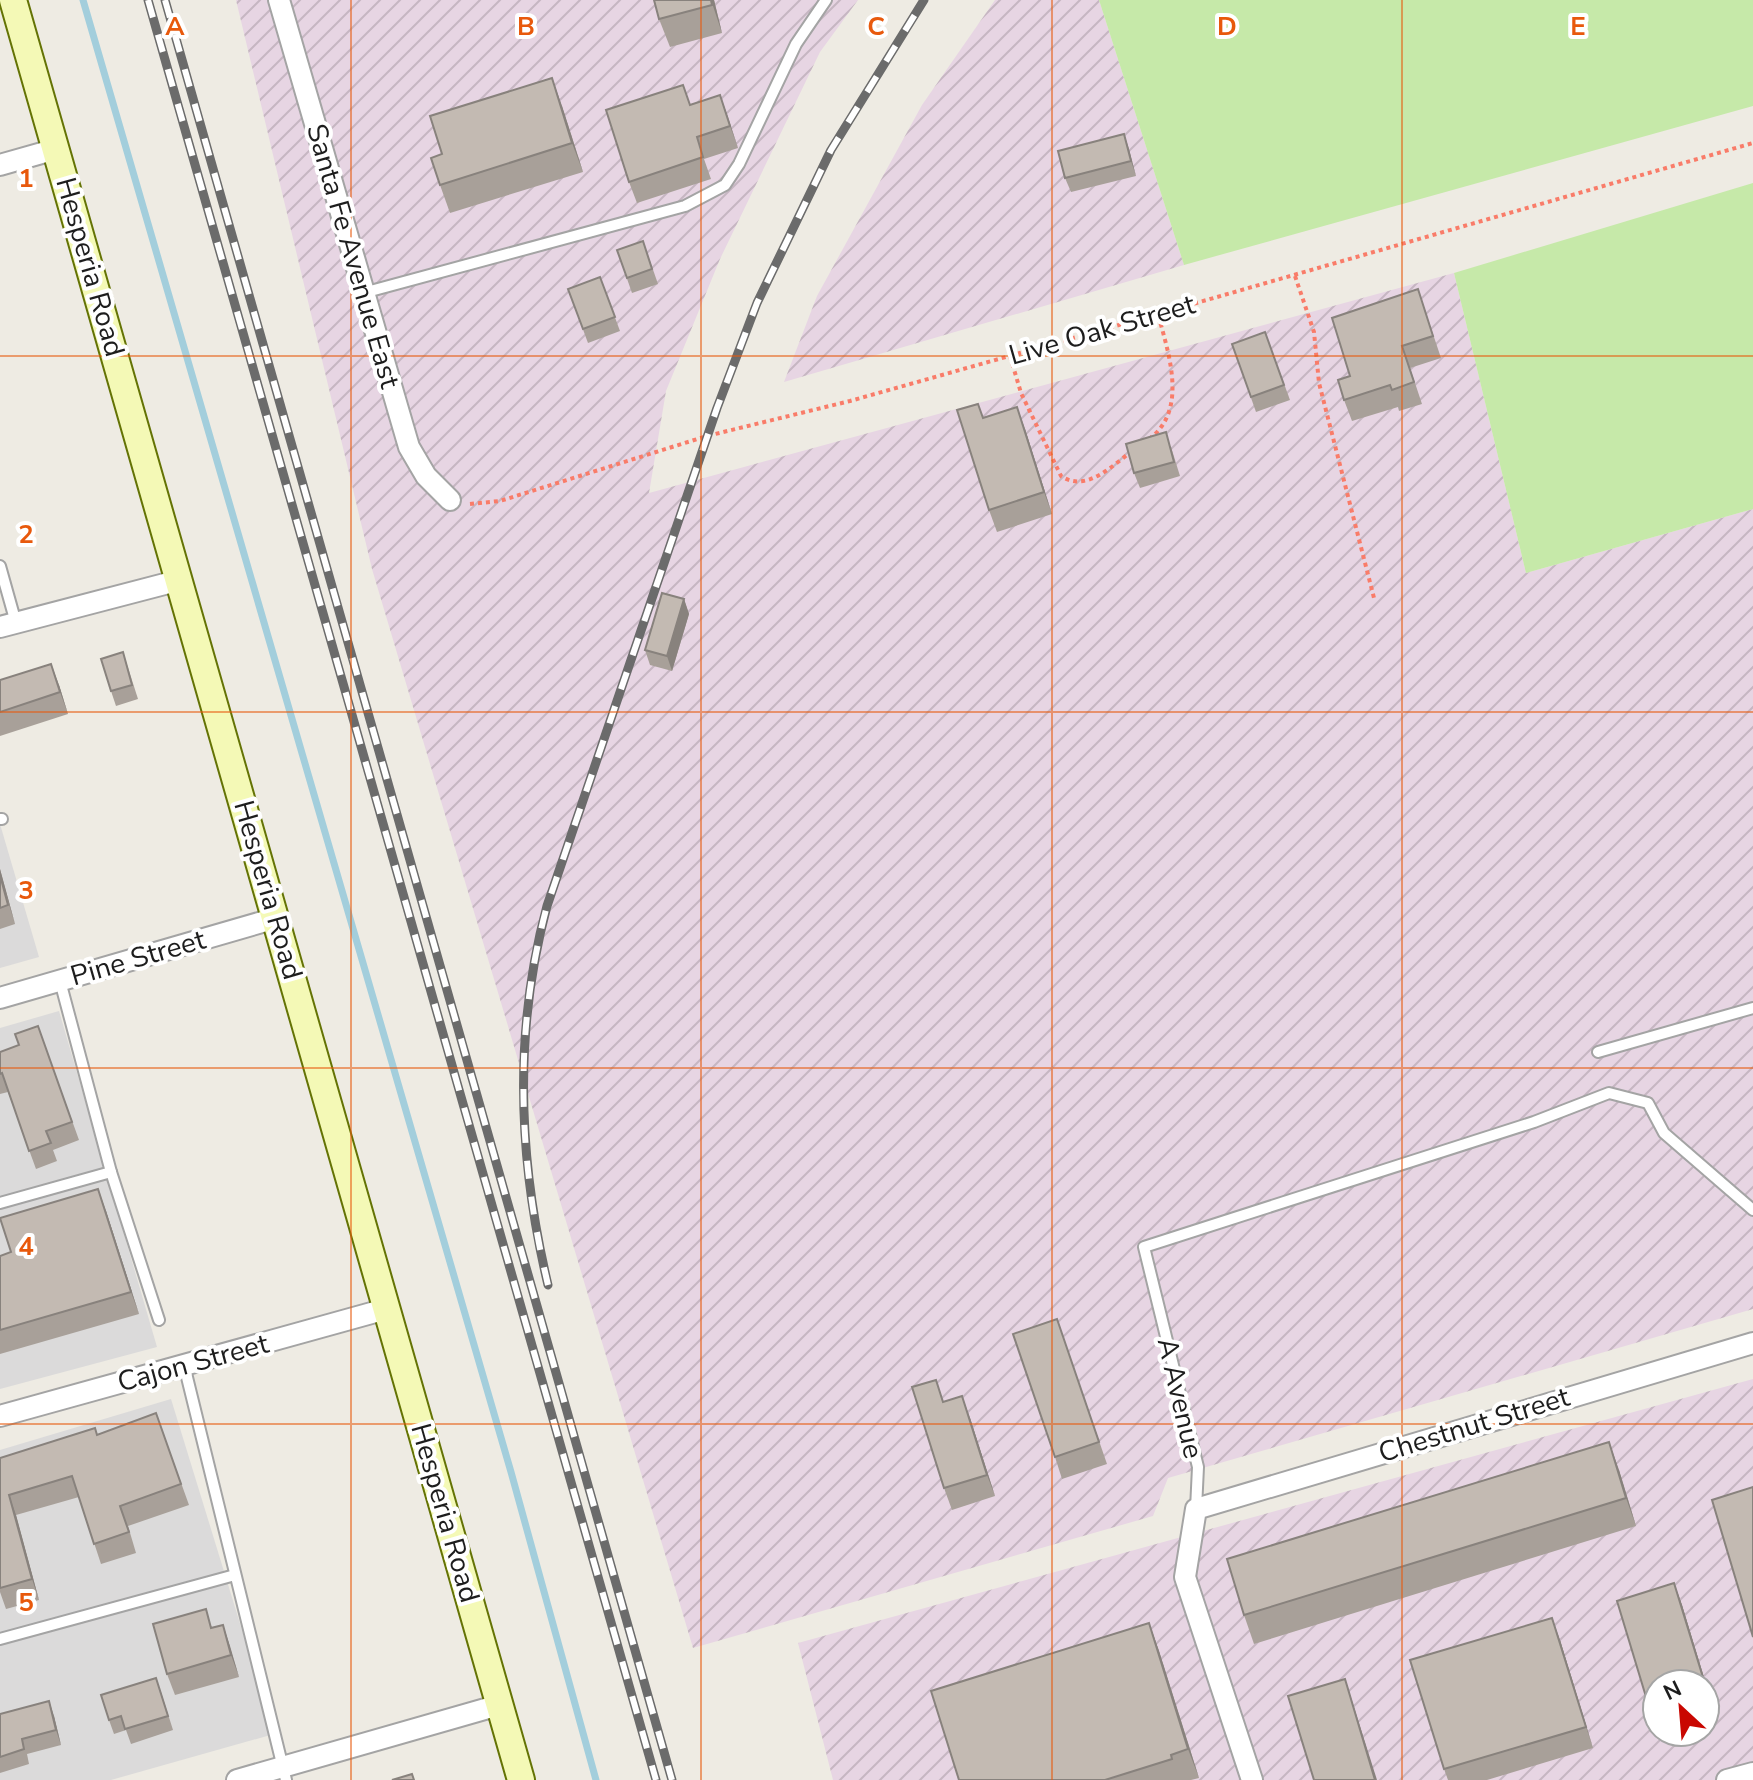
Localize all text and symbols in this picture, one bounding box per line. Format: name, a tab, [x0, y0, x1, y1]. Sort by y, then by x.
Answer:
text: A	[165, 9, 185, 44]
text: B	[517, 9, 535, 44]
text: C	[867, 9, 885, 44]
text: D	[1217, 9, 1237, 44]
text: E	[1570, 9, 1586, 44]
street label: Santa Fe Avenue East	[297, 119, 409, 393]
text: 1	[18, 161, 34, 196]
street label: Hesperia Road	[46, 173, 134, 361]
street label: Live Oak Street	[1005, 285, 1200, 375]
text: 2	[18, 517, 34, 552]
street label: Hesperia Road	[224, 796, 312, 984]
text: 3	[18, 873, 34, 908]
street label: Pine Street	[66, 921, 210, 995]
text: 4	[18, 1229, 34, 1264]
street label: Cajon Street	[113, 1325, 273, 1401]
street label: A Avenue	[1148, 1334, 1212, 1462]
street label: Chestnut Street	[1374, 1378, 1574, 1472]
street label: Hesperia Road	[401, 1419, 489, 1607]
text: 5	[18, 1585, 34, 1620]
north arrow	[1641, 1668, 1721, 1748]
text: N	[1659, 1674, 1687, 1708]

